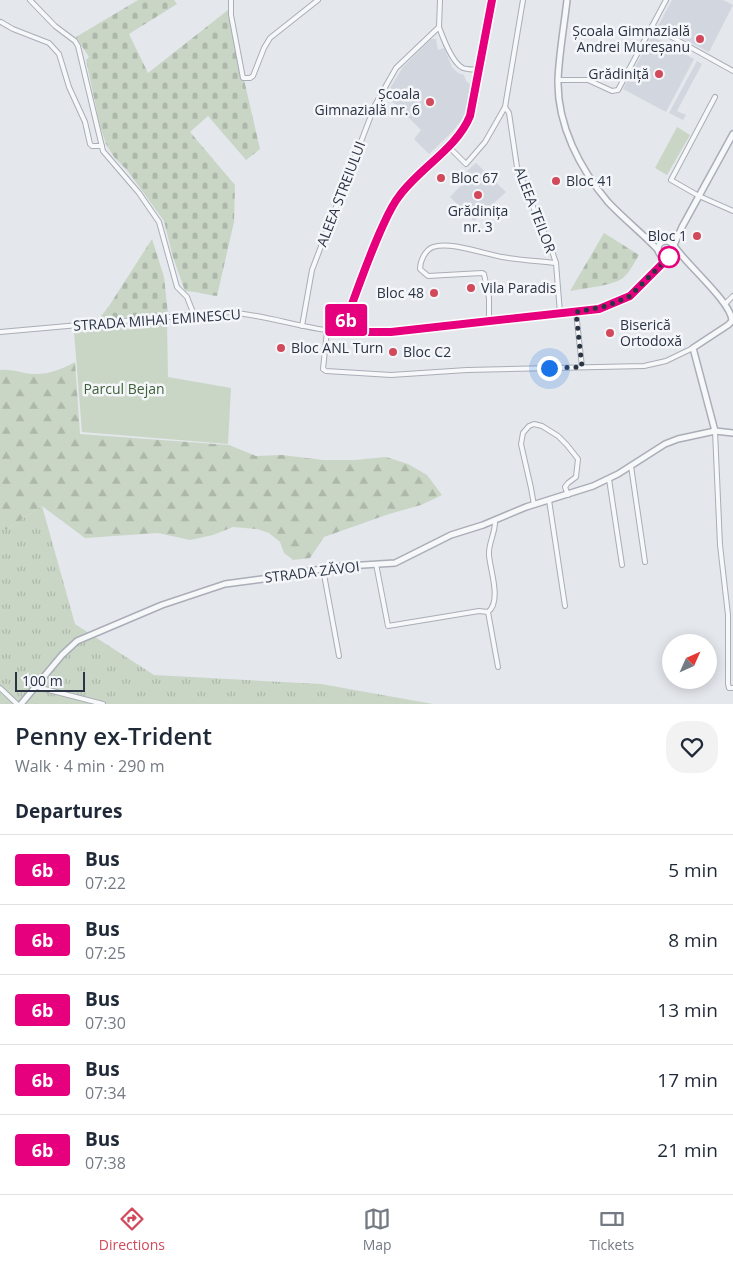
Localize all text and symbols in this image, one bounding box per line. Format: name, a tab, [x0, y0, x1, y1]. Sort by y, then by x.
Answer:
place label: Școala Gimnazială Andrei Mureșanu	[572, 21, 690, 56]
marker: Școala Gimnazială Andrei Mureșanu	[694, 33, 706, 45]
place label: Grădiniță	[588, 64, 649, 83]
marker: Grădiniță	[653, 68, 665, 80]
place label: Școala Gimnazială nr. 6	[315, 84, 420, 119]
marker: Școala Gimnazială nr. 6	[424, 96, 436, 108]
street label: ALEEA STREIULUI	[312, 138, 369, 249]
street label: ALEEA TEILOR	[510, 164, 561, 256]
place label: Bloc 67	[451, 168, 498, 187]
place label: Bloc 41	[566, 171, 613, 190]
marker: Bloc 67	[435, 172, 447, 184]
marker: Bloc 41	[550, 175, 562, 187]
marker: Grădinița nr. 3	[472, 189, 484, 201]
place label: Grădinița nr. 3	[448, 201, 508, 236]
place label: Bloc 1	[648, 226, 687, 245]
marker: Bloc 1	[691, 230, 703, 242]
unlabelled marker	[658, 246, 680, 268]
place label: Vila Paradis	[481, 278, 557, 297]
marker: Vila Paradis	[465, 282, 477, 294]
place label: Bloc 48	[377, 283, 424, 302]
marker: Bloc 48	[428, 287, 440, 299]
street label: STRADA MIHAI EMINESCU	[72, 304, 241, 335]
line badge: 6b	[324, 304, 368, 336]
text: 6b	[335, 308, 357, 332]
place label: Biserică Ortodoxă	[620, 315, 682, 350]
marker: Biserică Ortodoxă	[604, 327, 616, 339]
place label: Bloc ANL Turn	[291, 338, 383, 357]
marker: Bloc ANL Turn	[275, 342, 287, 354]
place label: Bloc C2	[403, 342, 451, 361]
marker: Bloc C2	[387, 346, 399, 358]
your location	[537, 356, 562, 381]
park label: Parcul Bejan	[83, 379, 165, 398]
street label: STRADA ZĂVOI	[263, 556, 361, 587]
north arrow	[662, 634, 718, 689]
map controls	[662, 634, 717, 689]
scale bar	[15, 669, 85, 692]
text: 100 m	[22, 671, 63, 690]
text: Penny ex-Trident	[15, 719, 212, 752]
button: heart	[666, 721, 718, 773]
text: Walk · 4 min · 290 m	[15, 755, 165, 777]
text: Departures	[15, 798, 122, 824]
text: Bus	[85, 846, 120, 872]
text: 5 min	[668, 857, 718, 883]
text: 6b	[32, 858, 53, 882]
text: 07:22	[85, 872, 126, 894]
text: Bus	[85, 916, 120, 942]
text: 8 min	[668, 927, 718, 953]
text: 6b	[32, 928, 53, 952]
text: 07:25	[85, 942, 126, 964]
text: Bus	[85, 986, 120, 1012]
text: 13 min	[657, 997, 718, 1023]
text: 6b	[32, 998, 53, 1022]
text: 07:30	[85, 1012, 126, 1034]
text: Bus	[85, 1056, 120, 1082]
text: 17 min	[657, 1067, 718, 1093]
text: 6b	[32, 1068, 53, 1092]
text: 07:34	[85, 1082, 126, 1104]
text: Bus	[85, 1126, 120, 1152]
text: 21 min	[657, 1137, 718, 1163]
text: 6b	[32, 1138, 53, 1162]
text: 07:38	[85, 1152, 126, 1174]
tab: Directions	[99, 1205, 165, 1254]
tab: Map	[363, 1205, 392, 1254]
tab: Tickets	[589, 1205, 634, 1254]

